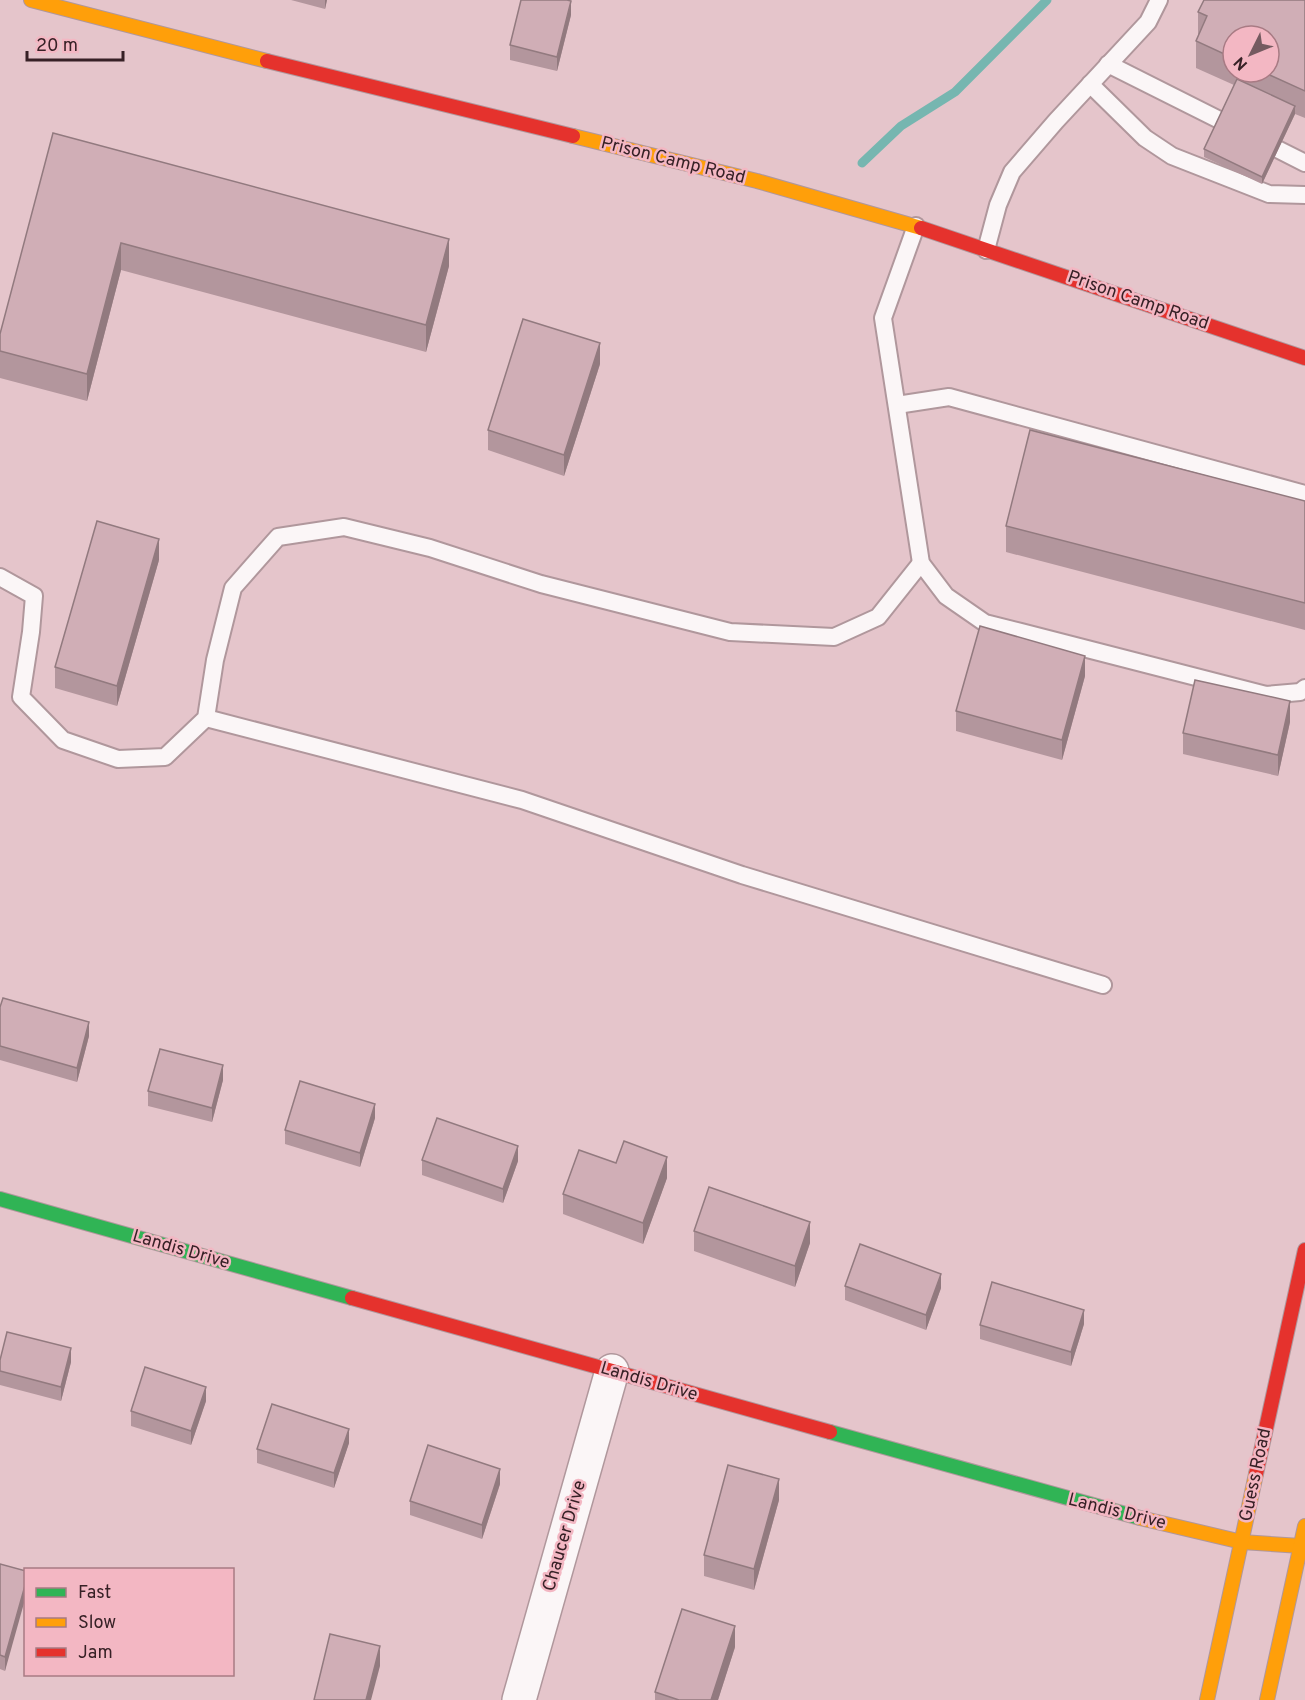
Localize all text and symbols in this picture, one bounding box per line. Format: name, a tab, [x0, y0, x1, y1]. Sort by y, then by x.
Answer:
scale bar	[27, 24, 123, 62]
north arrow	[1221, 24, 1281, 84]
text: 20 m	[36, 35, 78, 58]
text: N	[1230, 52, 1253, 74]
street label: Prison Camp Road	[598, 132, 748, 190]
street label: Prison Camp Road	[1064, 266, 1212, 336]
street label: Landis Drive	[130, 1225, 232, 1275]
street label: Landis Drive	[598, 1357, 700, 1407]
street label: Guess Road	[1235, 1426, 1277, 1524]
street label: Chaucer Drive	[538, 1478, 592, 1594]
street label: Landis Drive	[1066, 1489, 1168, 1535]
legend	[24, 1568, 234, 1676]
text: Fast	[78, 1582, 111, 1605]
text: Slow	[78, 1612, 116, 1635]
text: Jam	[78, 1642, 113, 1665]

